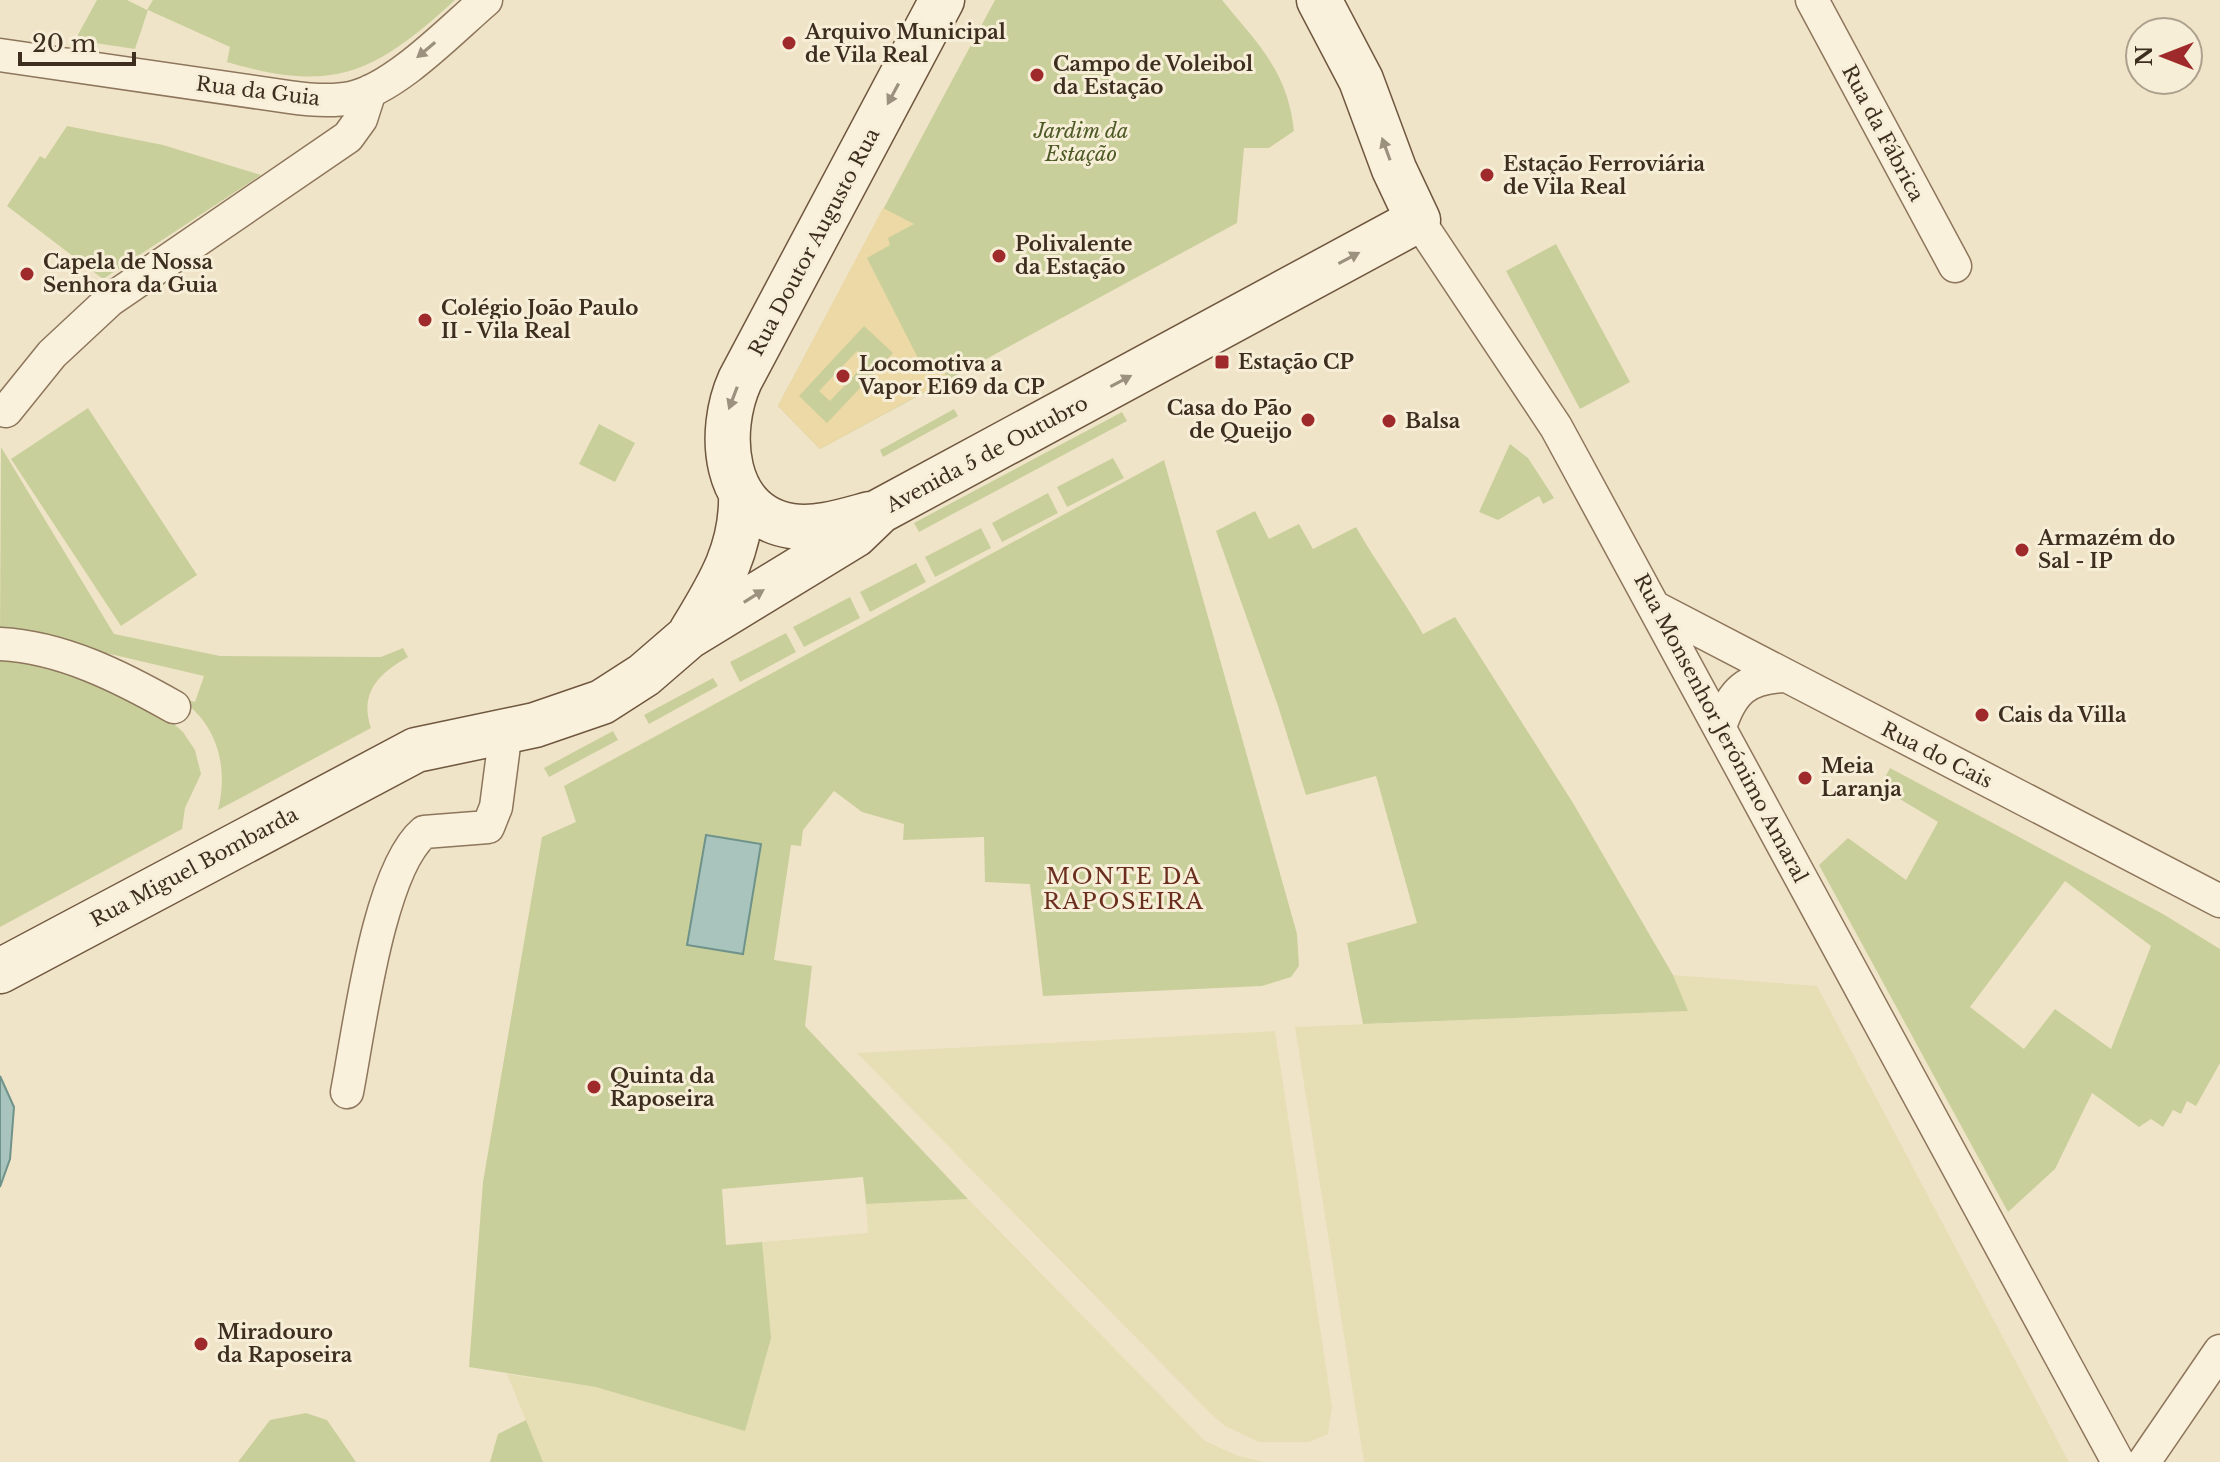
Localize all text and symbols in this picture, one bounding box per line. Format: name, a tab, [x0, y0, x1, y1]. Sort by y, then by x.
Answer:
scale bar	[20, 16, 134, 66]
north arrow	[2124, 16, 2204, 96]
place label: Arquivo Municipal de Vila Real	[804, 20, 1006, 67]
text: 20 m	[32, 29, 97, 58]
marker: Arquivo Municipal de Vila Real	[780, 34, 798, 52]
one-way arrow	[417, 41, 437, 58]
text: N	[2131, 45, 2158, 66]
place label: Campo de Voleibol da Estação	[1053, 52, 1253, 99]
street label: Rua da Fábrica	[1837, 61, 1929, 206]
marker: Campo de Voleibol da Estação	[1028, 66, 1046, 84]
street label: Rua da Guia	[195, 71, 322, 111]
one-way arrow	[886, 82, 899, 105]
park label: Jardim da Estação	[1033, 119, 1128, 166]
street label: Rua Doutor Augusto Rua	[744, 123, 885, 360]
one-way arrow	[1380, 136, 1392, 160]
place label: Estação Ferroviária de Vila Real	[1503, 152, 1706, 199]
marker: Estação Ferroviária de Vila Real	[1478, 166, 1496, 184]
place label: Polivalente da Estação	[1015, 232, 1133, 279]
marker: Polivalente da Estação	[990, 247, 1008, 265]
place label: Capela de Nossa Senhora da Guia	[43, 250, 218, 297]
one-way arrow	[1338, 251, 1361, 264]
marker: Capela de Nossa Senhora da Guia	[18, 265, 36, 283]
place label: Colégio João Paulo II - Vila Real	[441, 296, 638, 343]
marker: Colégio João Paulo II - Vila Real	[416, 311, 434, 329]
place label: Estação CP	[1238, 350, 1354, 374]
place label: Locomotiva a Vapor E169 da CP	[858, 352, 1045, 399]
marker: Estação CP	[1213, 353, 1231, 371]
marker: Locomotiva a Vapor E169 da CP	[834, 367, 852, 385]
one-way arrow	[1109, 375, 1132, 388]
one-way arrow	[726, 386, 739, 410]
street label: Avenida 5 de Outubro	[881, 391, 1092, 518]
place label: Casa do Pão de Queijo	[1167, 396, 1292, 443]
place label: Balsa	[1405, 409, 1461, 433]
marker: Casa do Pão de Queijo	[1299, 411, 1317, 429]
marker: Balsa	[1380, 412, 1398, 430]
place label: Armazém do Sal - IP	[2037, 526, 2175, 573]
marker: Armazém do Sal - IP	[2013, 541, 2031, 559]
street label: Rua Monsenhor Jerónimo Amaral	[1629, 570, 1813, 886]
one-way arrow	[743, 589, 765, 603]
place label: Cais da Villa	[1998, 703, 2127, 727]
marker: Cais da Villa	[1973, 706, 1991, 724]
street label: Rua do Cais	[1878, 717, 1996, 793]
place label: Meia Laranja	[1821, 754, 1902, 801]
marker: Meia Laranja	[1796, 769, 1814, 787]
street label: Rua Miguel Bombarda	[86, 802, 303, 932]
district label: MONTE DA RAPOSEIRA	[1043, 863, 1205, 915]
place label: Quinta da Raposeira	[610, 1064, 715, 1111]
marker: Quinta da Raposeira	[585, 1078, 603, 1096]
place label: Miradouro da Raposeira	[217, 1320, 353, 1367]
marker: Miradouro da Raposeira	[192, 1335, 210, 1353]

